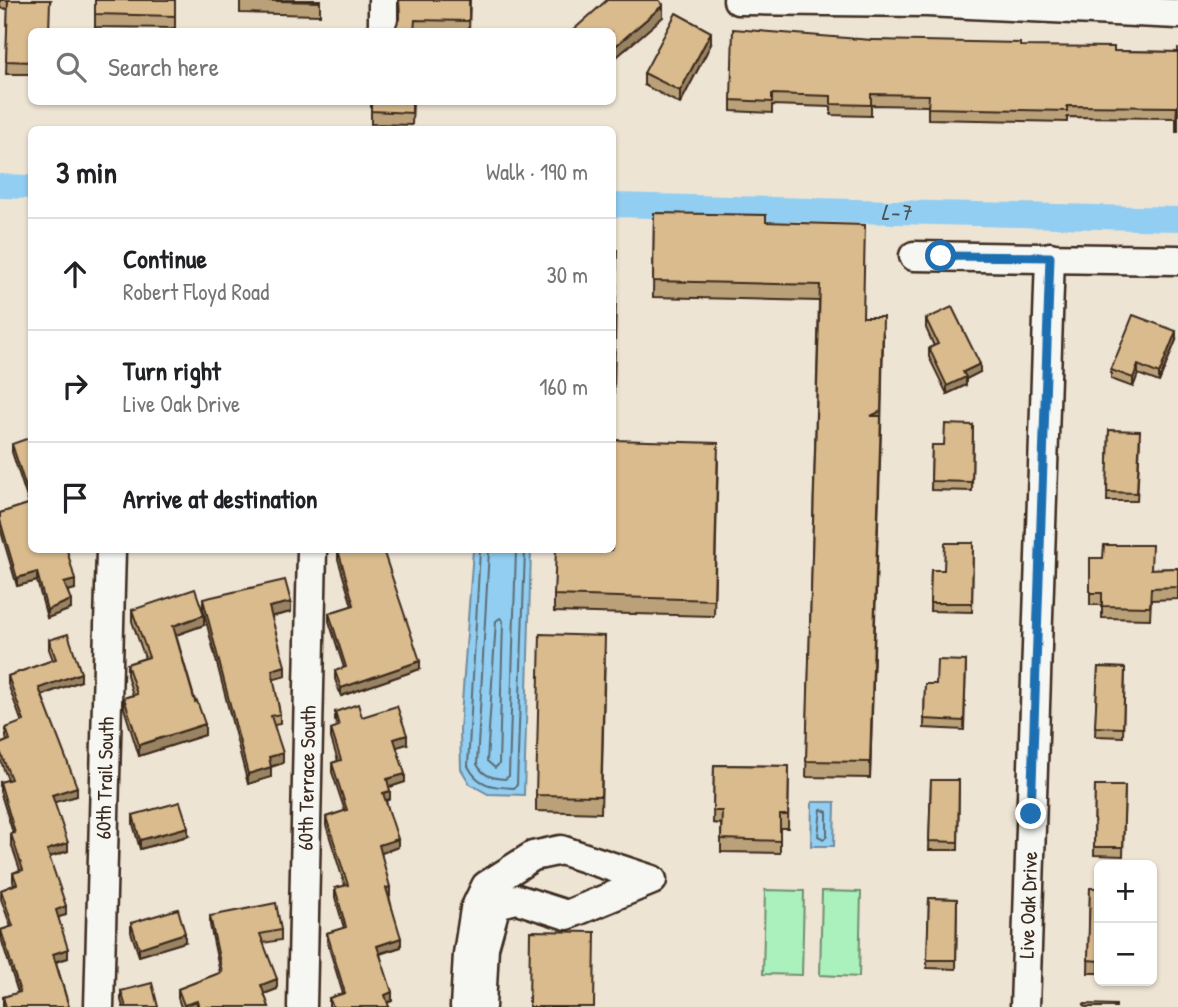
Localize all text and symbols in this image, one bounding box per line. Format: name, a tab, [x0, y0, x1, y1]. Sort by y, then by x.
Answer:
search box	[28, 28, 616, 105]
icon: search	[52, 48, 90, 86]
text: Search here	[108, 49, 219, 84]
text: 3 min	[56, 152, 117, 192]
text: Walk · 190 m	[486, 156, 588, 187]
water label: L-7	[881, 196, 913, 227]
route start	[925, 240, 956, 271]
text: Continue	[123, 241, 207, 276]
icon: ahead	[56, 255, 94, 293]
text: 30 m	[546, 259, 588, 290]
text: Robert Floyd Road	[123, 276, 269, 307]
text: Turn right	[123, 353, 221, 388]
icon: right	[56, 367, 94, 405]
text: 160 m	[539, 371, 588, 402]
text: Live Oak Drive	[123, 388, 240, 419]
icon: arrive	[56, 479, 94, 517]
text: Arrive at destination	[123, 481, 318, 516]
street label: 60th Terrace South	[290, 705, 323, 851]
street label: 60th Trail South	[88, 716, 121, 840]
route end	[1015, 798, 1046, 829]
street label: Live Oak Drive	[1012, 851, 1044, 959]
map controls	[1094, 860, 1157, 986]
button: +	[1094, 860, 1157, 923]
button: −	[1094, 923, 1157, 986]

